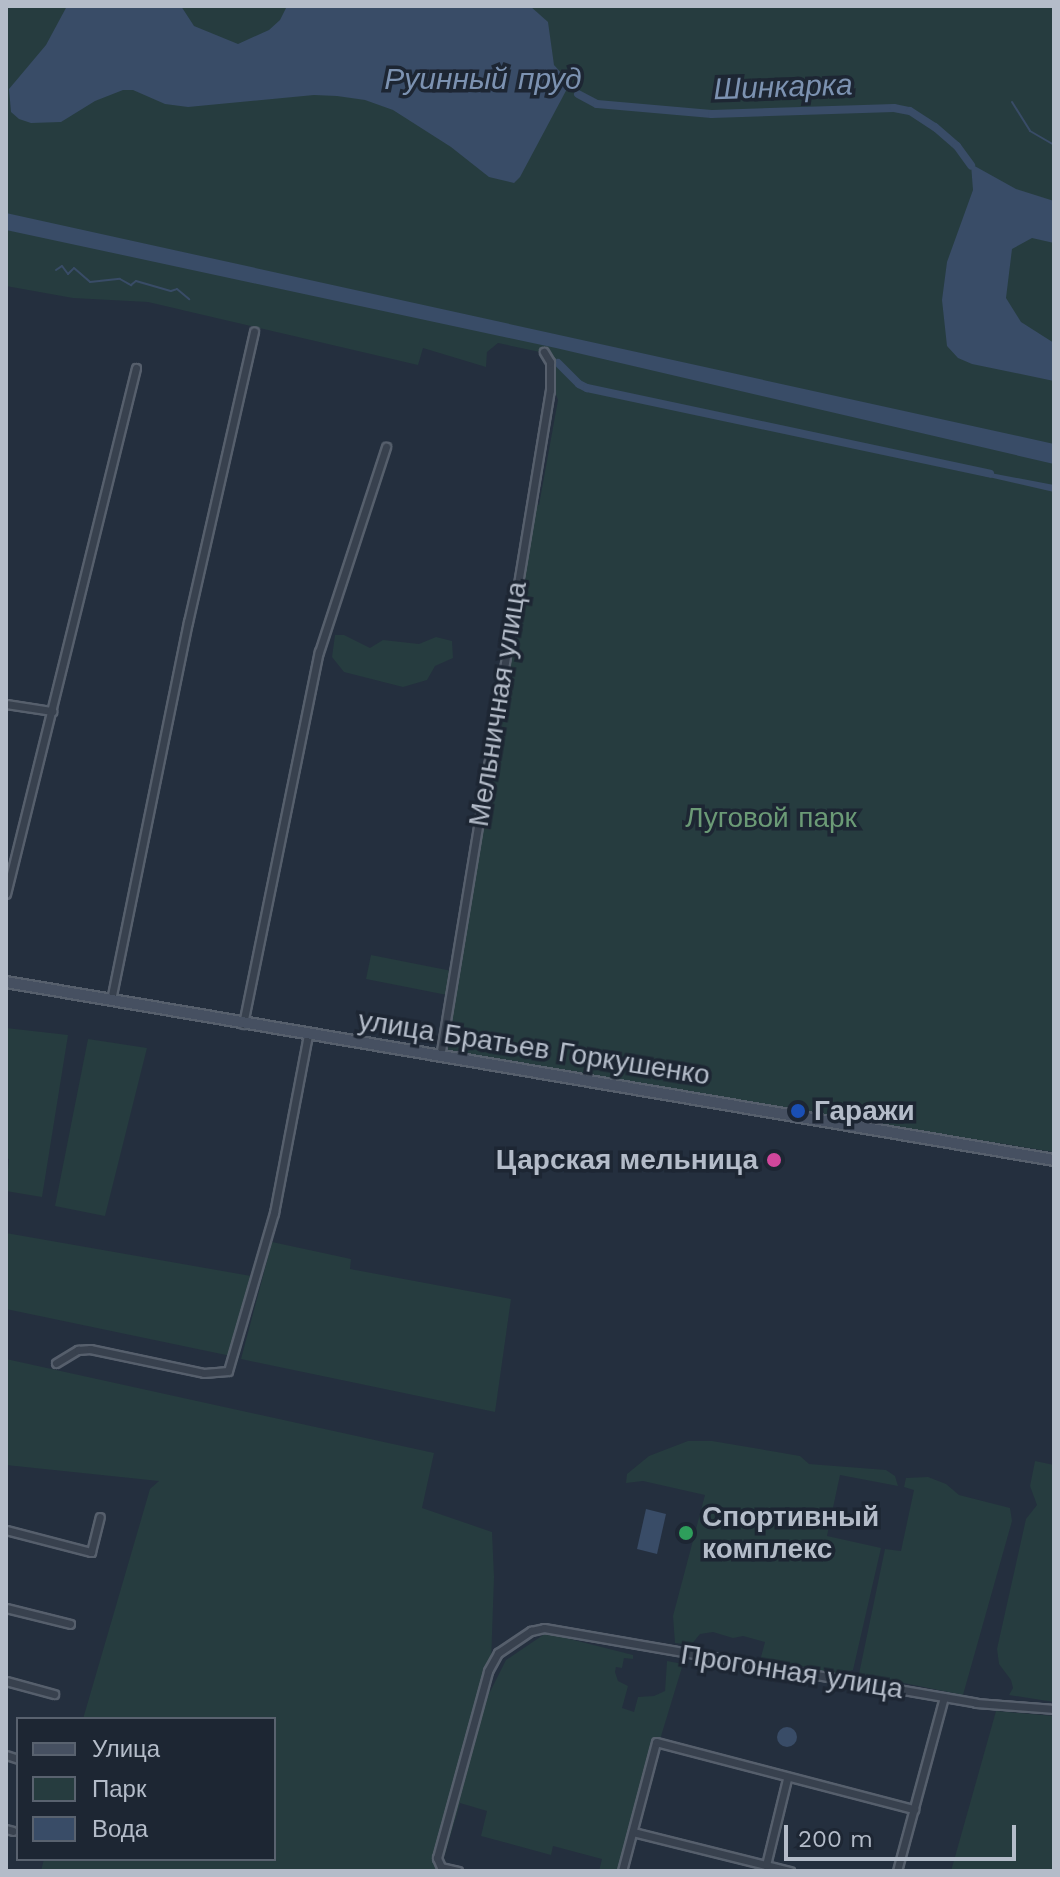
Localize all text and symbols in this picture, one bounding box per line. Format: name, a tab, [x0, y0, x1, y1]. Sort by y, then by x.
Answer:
water label: Руинный пруд	[384, 61, 582, 97]
water label: Шинкарка	[713, 67, 853, 107]
street label: Мельничная улица	[462, 579, 534, 829]
park label: Луговой парк	[685, 801, 857, 835]
street label: улица Братьев Горкушенко	[356, 1004, 712, 1092]
place label: Гаражи	[814, 1094, 915, 1128]
marker: Гаражи	[789, 1102, 807, 1120]
place label: Царская мельница	[496, 1143, 758, 1177]
marker: Царская мельница	[765, 1151, 783, 1169]
place label: Спортивный комплекс	[702, 1500, 879, 1566]
marker: Спортивный комплекс	[677, 1524, 695, 1542]
street label: Прогонная улица	[678, 1638, 906, 1706]
legend	[16, 1717, 276, 1861]
text: Улица	[92, 1735, 160, 1763]
text: Парк	[92, 1775, 146, 1803]
scale bar	[788, 1809, 1020, 1859]
text: Вода	[92, 1815, 148, 1843]
text: 200 m	[798, 1825, 873, 1853]

